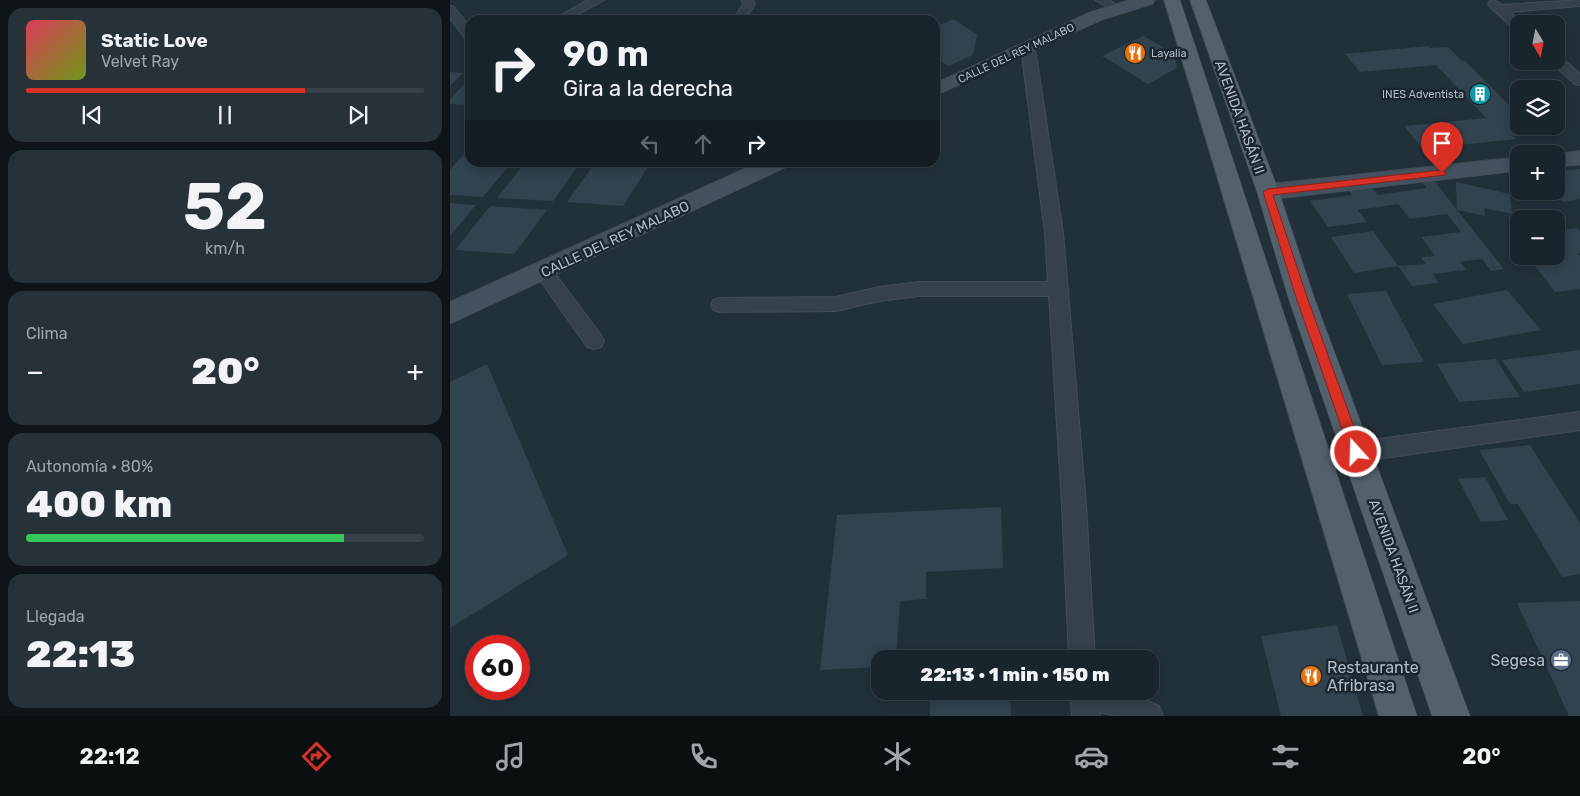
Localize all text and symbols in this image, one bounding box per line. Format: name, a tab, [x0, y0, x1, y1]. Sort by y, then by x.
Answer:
north arrow	[1510, 15, 1565, 70]
map controls	[1510, 15, 1565, 265]
street label: CALLE DEL REY MALABO	[956, 21, 1077, 86]
text: Static Love	[101, 29, 208, 52]
text: 90 m	[563, 33, 649, 75]
icon: right	[480, 35, 545, 100]
restaurant icon: Layalia	[1123, 41, 1147, 65]
place label: Layalia	[1151, 47, 1186, 60]
text: Velvet Ray	[101, 52, 179, 71]
street label: AVENIDA HASÁN II	[1211, 58, 1269, 176]
text: Gira a la derecha	[563, 75, 733, 102]
button: layers	[1510, 80, 1565, 135]
building icon: INES Adventista	[1468, 82, 1492, 106]
place label: INES Adventista	[1382, 88, 1464, 101]
icon: previous	[78, 101, 106, 129]
icon: pause	[211, 101, 239, 129]
icon: next	[344, 101, 372, 129]
pin	[1421, 122, 1463, 173]
icon: arrive	[1428, 129, 1456, 157]
icon: left	[636, 130, 664, 158]
icon: ahead	[689, 130, 717, 158]
icon: right	[742, 130, 770, 158]
button: +	[1510, 145, 1565, 200]
text: 52	[183, 168, 267, 245]
street label: CALLE DEL REY MALABO	[538, 198, 692, 281]
button: −	[1510, 210, 1565, 265]
text: km/h	[205, 239, 245, 258]
text: Clima	[26, 324, 67, 343]
text: 20°	[191, 348, 260, 394]
text: −	[26, 355, 44, 388]
text: +	[407, 355, 424, 388]
position arrow	[1329, 425, 1381, 477]
text: Autonomía · 80%	[26, 457, 153, 476]
text: 400 km	[26, 481, 172, 527]
street label: AVENIDA HASÁN II	[1365, 497, 1423, 615]
text: Llegada	[26, 607, 85, 626]
text: 22:13	[26, 631, 135, 677]
speed limit sign: 60	[465, 635, 530, 700]
office icon: Segesa	[1549, 648, 1573, 672]
place label: Segesa	[1491, 651, 1545, 670]
place label: Restaurante Afribrasa	[1327, 658, 1419, 695]
text: 22:13 · 1 min · 150 m	[920, 663, 1110, 686]
restaurant icon: Restaurante Afribrasa	[1299, 664, 1323, 688]
icon: directions	[299, 739, 334, 774]
icon: music	[493, 739, 528, 774]
icon: phone	[686, 739, 721, 774]
icon: climate	[880, 739, 915, 774]
icon: car	[1074, 739, 1109, 774]
icon: filters	[1268, 739, 1303, 774]
text: 22:12	[79, 743, 140, 770]
text: 20°	[1462, 743, 1500, 770]

